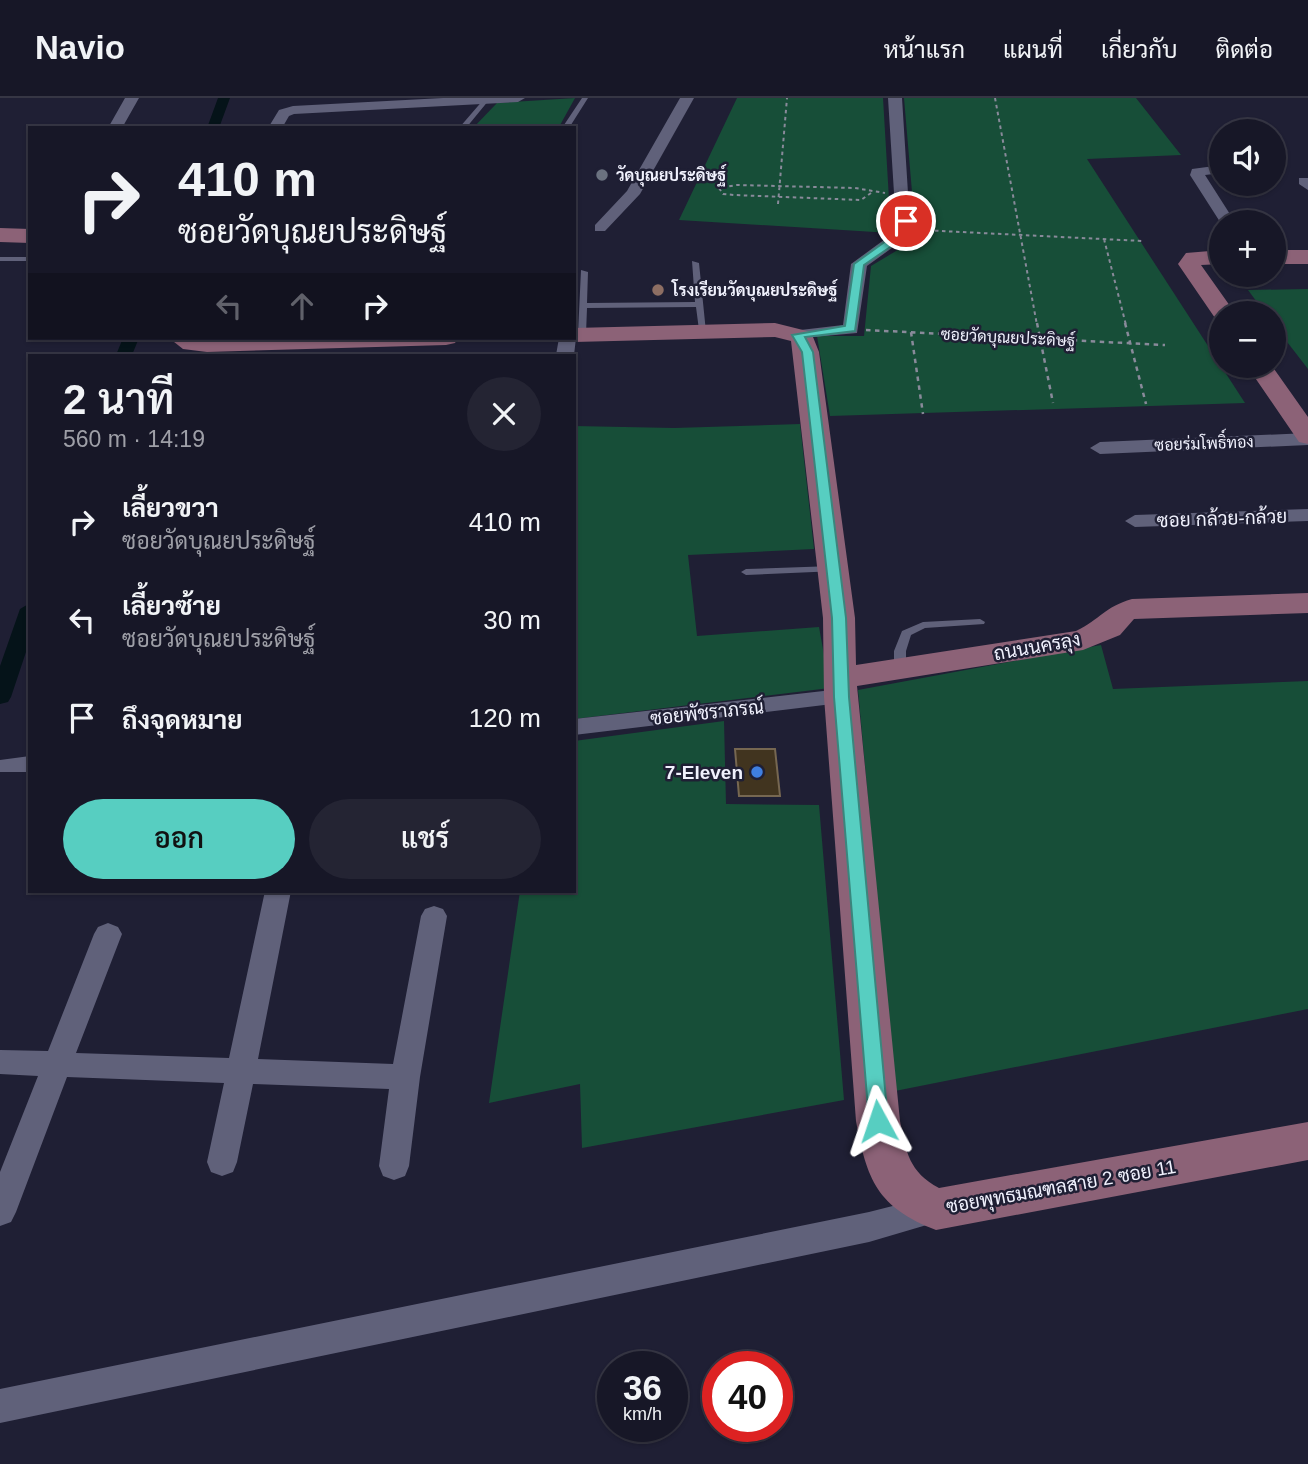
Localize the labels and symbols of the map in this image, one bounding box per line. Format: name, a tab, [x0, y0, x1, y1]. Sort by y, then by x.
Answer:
place label: วัดบุณยประดิษฐ์	[616, 164, 727, 187]
marker: วัดบุณยประดิษฐ์	[594, 167, 610, 183]
pin	[876, 191, 936, 251]
place label: โรงเรียนวัดบุณยประดิษฐ์	[671, 279, 839, 302]
marker: โรงเรียนวัดบุณยประดิษฐ์	[650, 282, 666, 298]
street label: ซอยวัดบุณยประดิษฐ์	[940, 321, 1076, 353]
street label: ซอยร่มโพธิ์ทอง	[1154, 427, 1254, 454]
street label: ซอย กล้วย-กล้วย	[1156, 505, 1288, 531]
street label: ถนนนครลุง	[992, 629, 1082, 666]
street label: ซอยพัชราภรณ์	[649, 694, 765, 729]
place label: 7-Eleven	[665, 762, 743, 783]
marker: 7-Eleven	[749, 764, 765, 780]
position arrow	[841, 1084, 915, 1158]
street label: ซอยพุทธมณฑลสาย 2 ซอย 11	[944, 1156, 1178, 1219]
speed limit sign: 40	[702, 1351, 793, 1442]

